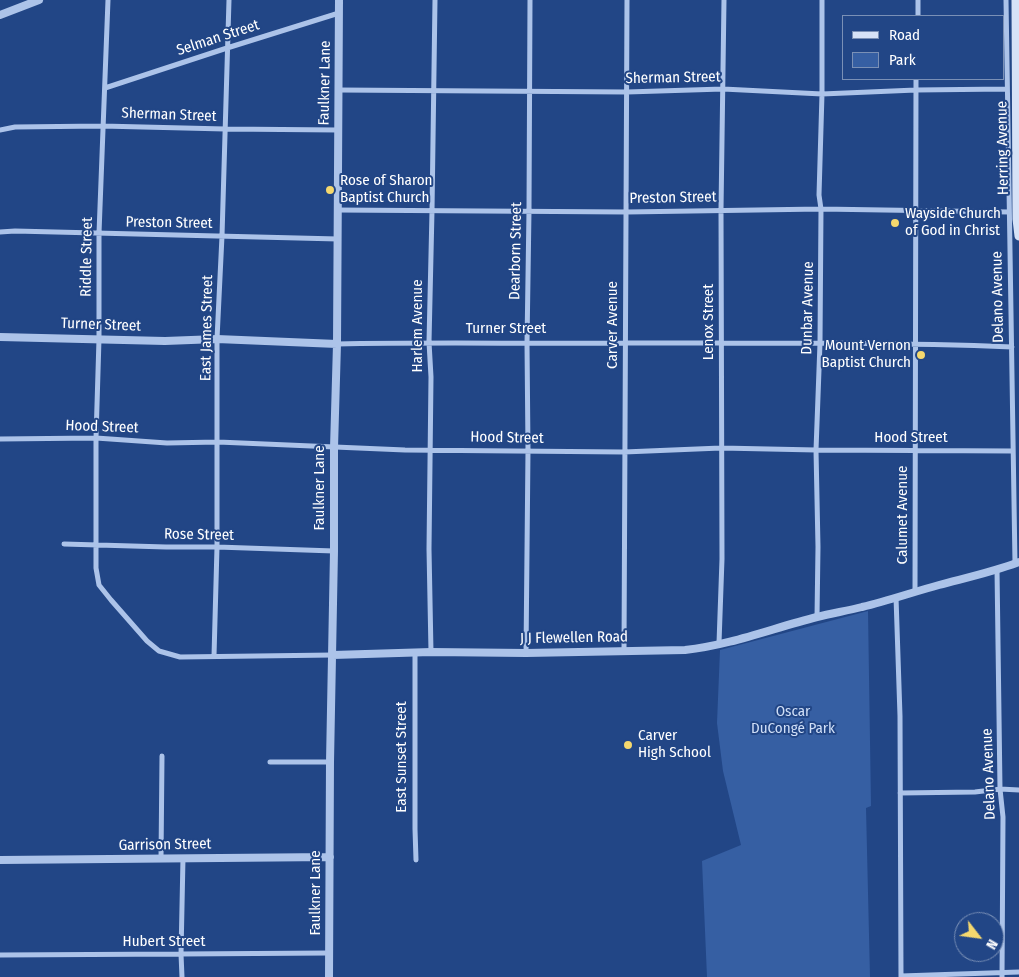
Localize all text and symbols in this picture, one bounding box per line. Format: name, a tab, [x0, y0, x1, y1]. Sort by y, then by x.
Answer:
legend	[842, 15, 1004, 80]
street label: Selman Street	[174, 16, 262, 60]
text: Road	[889, 26, 920, 44]
street label: Faulkner Lane	[315, 40, 335, 126]
text: Park	[889, 51, 916, 69]
street label: Sherman Street	[625, 68, 721, 88]
street label: Herring Avenue	[993, 101, 1013, 195]
street label: Sherman Street	[121, 104, 217, 126]
place label: Rose of Sharon Baptist Church	[340, 172, 432, 207]
marker: Rose of Sharon Baptist Church	[324, 184, 336, 196]
street label: Preston Street	[629, 188, 717, 208]
street label: Dearborn Street	[506, 202, 526, 300]
place label: Wayside Church of God in Christ	[905, 205, 1001, 240]
street label: Preston Street	[125, 213, 213, 233]
street label: Riddle Street	[77, 217, 97, 297]
marker: Wayside Church of God in Christ	[889, 217, 901, 229]
street label: Delano Avenue	[988, 251, 1008, 343]
street label: Dunbar Avenue	[798, 261, 818, 355]
street label: East James Street	[197, 275, 217, 381]
street label: Harlem Avenue	[409, 279, 427, 373]
street label: Carver Avenue	[604, 281, 622, 369]
street label: Lenox Street	[700, 284, 718, 360]
street label: Turner Street	[61, 315, 141, 335]
street label: Turner Street	[466, 320, 546, 338]
place label: Mount Vernon Baptist Church	[822, 337, 911, 372]
marker: Mount Vernon Baptist Church	[915, 349, 927, 361]
street label: Hood Street	[65, 417, 139, 437]
street label: Hood Street	[470, 428, 544, 448]
street label: Hood Street	[874, 429, 948, 447]
street label: Faulkner Lane	[311, 445, 329, 531]
street label: Calumet Avenue	[894, 466, 912, 564]
street label: Rose Street	[164, 525, 234, 545]
street label: J J Flewellen Road	[520, 628, 628, 648]
street label: East Sunset Street	[393, 701, 411, 813]
park label: Oscar DuCongé Park	[751, 703, 835, 738]
place label: Carver High School	[638, 727, 711, 762]
street label: Delano Avenue	[978, 728, 1000, 820]
marker: Carver High School	[622, 739, 634, 751]
street label: Garrison Street	[118, 835, 212, 855]
street label: Faulkner Lane	[307, 850, 325, 936]
north arrow	[954, 912, 1004, 962]
street label: Hubert Street	[123, 933, 205, 951]
text: N	[982, 936, 1001, 952]

